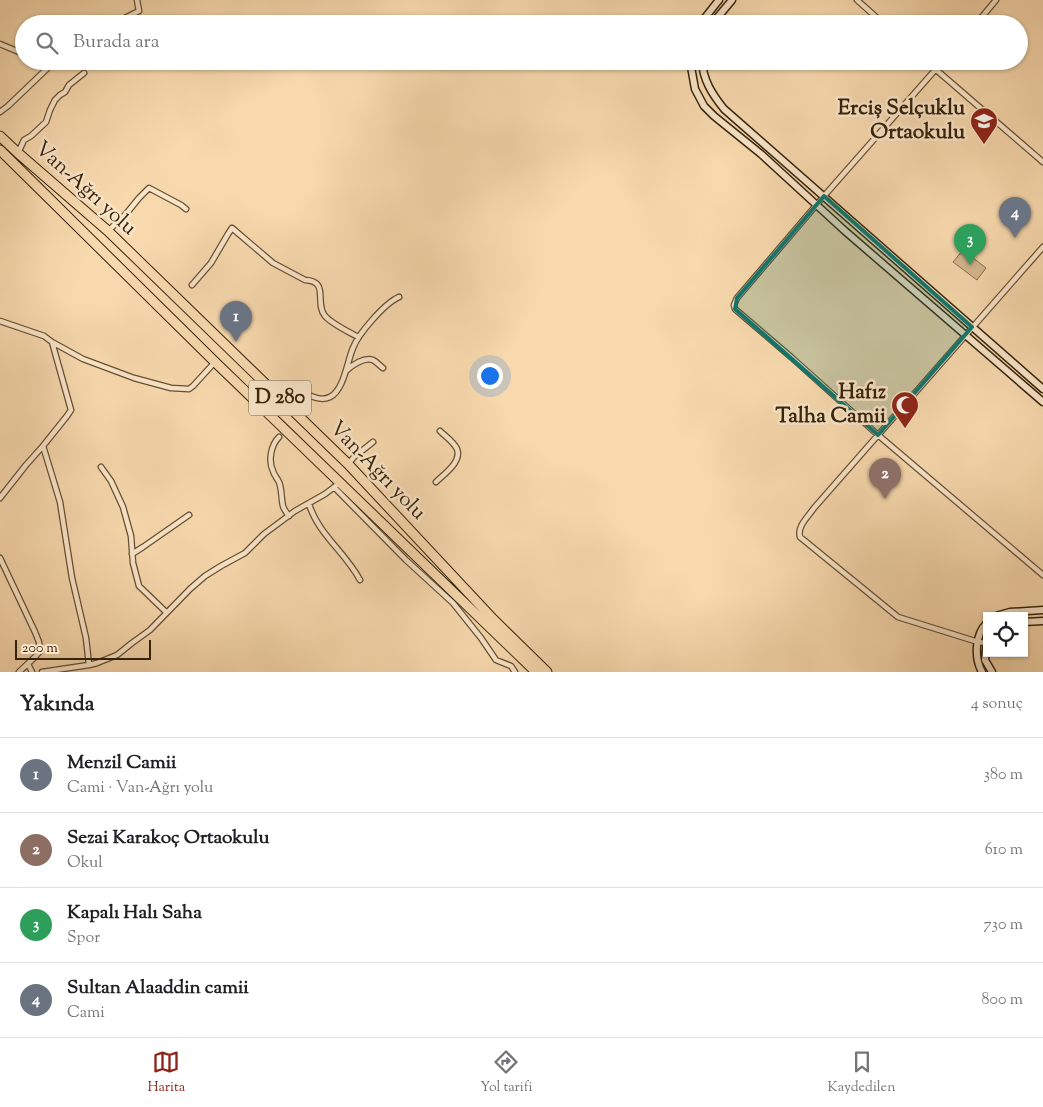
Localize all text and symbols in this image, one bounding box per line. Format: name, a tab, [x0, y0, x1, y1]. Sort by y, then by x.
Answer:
search box	[15, 15, 1028, 70]
icon: search	[33, 29, 61, 57]
text: Burada ara	[73, 29, 159, 56]
place label: Erciş Selçuklu Ortaokulu	[838, 94, 966, 148]
school or university icon: Erciş Selçuklu Ortaokulu	[969, 106, 999, 145]
street label: Van-Ağrı yolu	[27, 135, 143, 243]
pin: 4	[999, 197, 1031, 238]
pin: 3	[954, 224, 986, 265]
pin: 1	[220, 301, 252, 342]
your location	[477, 363, 503, 389]
place label: Hafız Talha Camii	[775, 378, 886, 432]
road number: D 280	[249, 380, 311, 416]
mosque icon: Hafız Talha Camii	[890, 390, 920, 429]
street label: Van-Ağrı yolu	[322, 415, 432, 527]
pin: 2	[869, 458, 901, 499]
map controls	[983, 612, 1028, 657]
button: locate	[983, 612, 1028, 657]
scale bar	[15, 637, 151, 660]
text: 200 m	[22, 639, 58, 659]
text: Yakında	[20, 690, 94, 720]
text: 4 sonuç	[971, 693, 1023, 716]
text: Menzil Camii	[67, 750, 177, 777]
text: 1	[33, 764, 39, 787]
text: 380 m	[983, 764, 1023, 787]
text: Cami · Van-Ağrı yolu	[67, 777, 213, 800]
text: Sezai Karakoç Ortaokulu	[67, 825, 269, 852]
text: 2	[32, 839, 40, 862]
text: 610 m	[985, 839, 1023, 862]
text: Okul	[67, 852, 103, 875]
text: Kapalı Halı Saha	[67, 900, 202, 927]
text: 3	[33, 914, 39, 937]
text: 730 m	[984, 914, 1023, 937]
text: Spor	[67, 927, 100, 950]
text: Sultan Alaaddin camii	[67, 975, 249, 1002]
text: 4	[32, 989, 40, 1012]
text: 800 m	[981, 989, 1023, 1012]
text: Cami	[67, 1002, 105, 1025]
tab: Harita	[148, 1048, 185, 1098]
tab: Yol tarifi	[480, 1048, 533, 1098]
tab: Kaydedilen	[828, 1048, 895, 1098]

